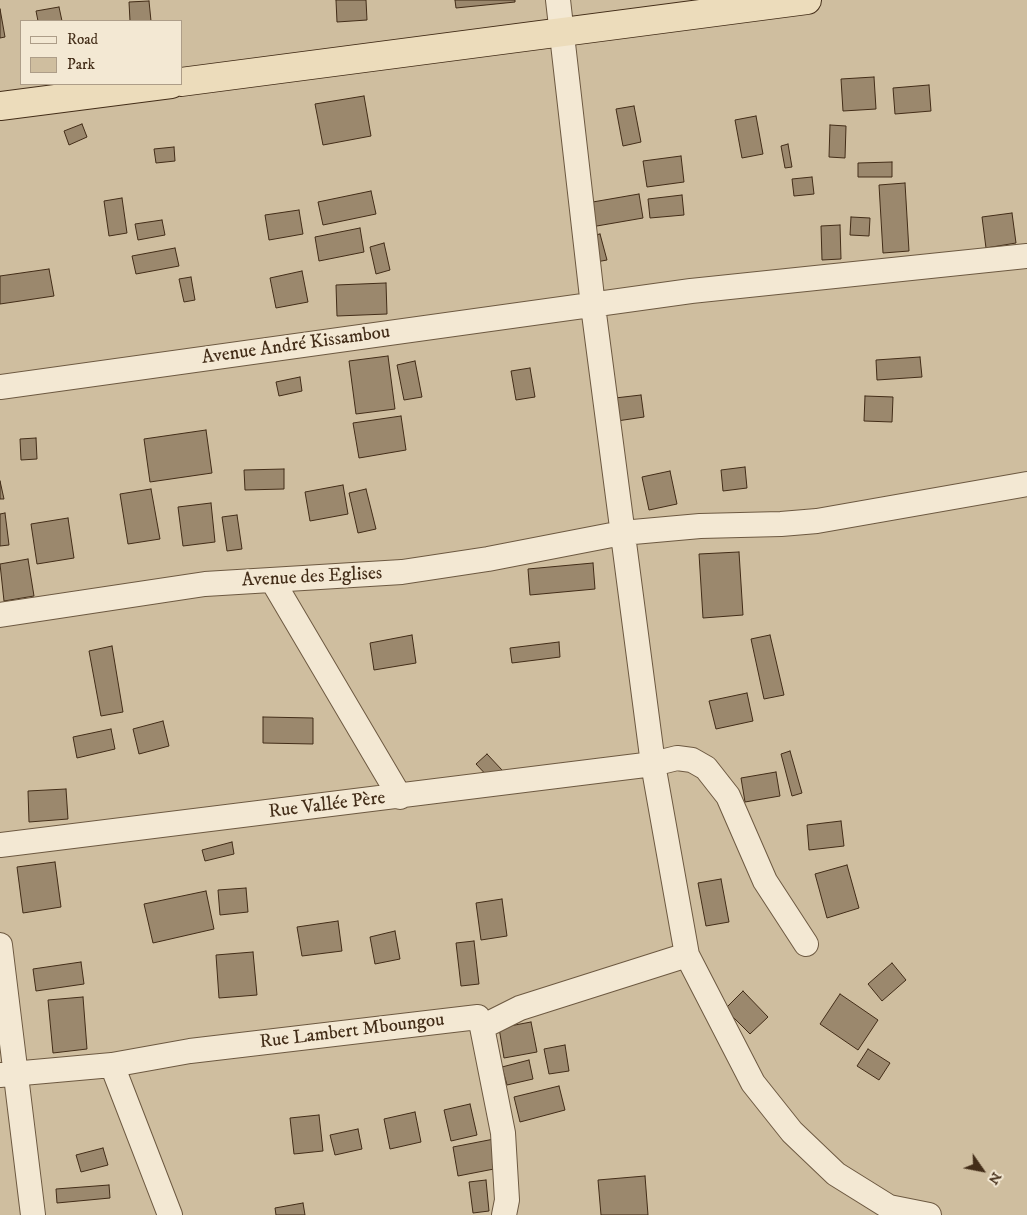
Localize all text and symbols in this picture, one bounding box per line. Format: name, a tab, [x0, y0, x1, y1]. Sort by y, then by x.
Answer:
legend	[20, 20, 182, 85]
text: Road	[67, 30, 98, 49]
text: Park	[67, 55, 95, 74]
street label: Avenue André Kissambou	[200, 321, 392, 371]
street label: Avenue des Eglises	[241, 563, 383, 593]
street label: Rue Vallée Père	[267, 788, 387, 824]
street label: Rue Lambert Mboungou	[258, 1009, 446, 1055]
north arrow	[957, 1145, 1007, 1195]
text: N	[984, 1168, 1005, 1188]

